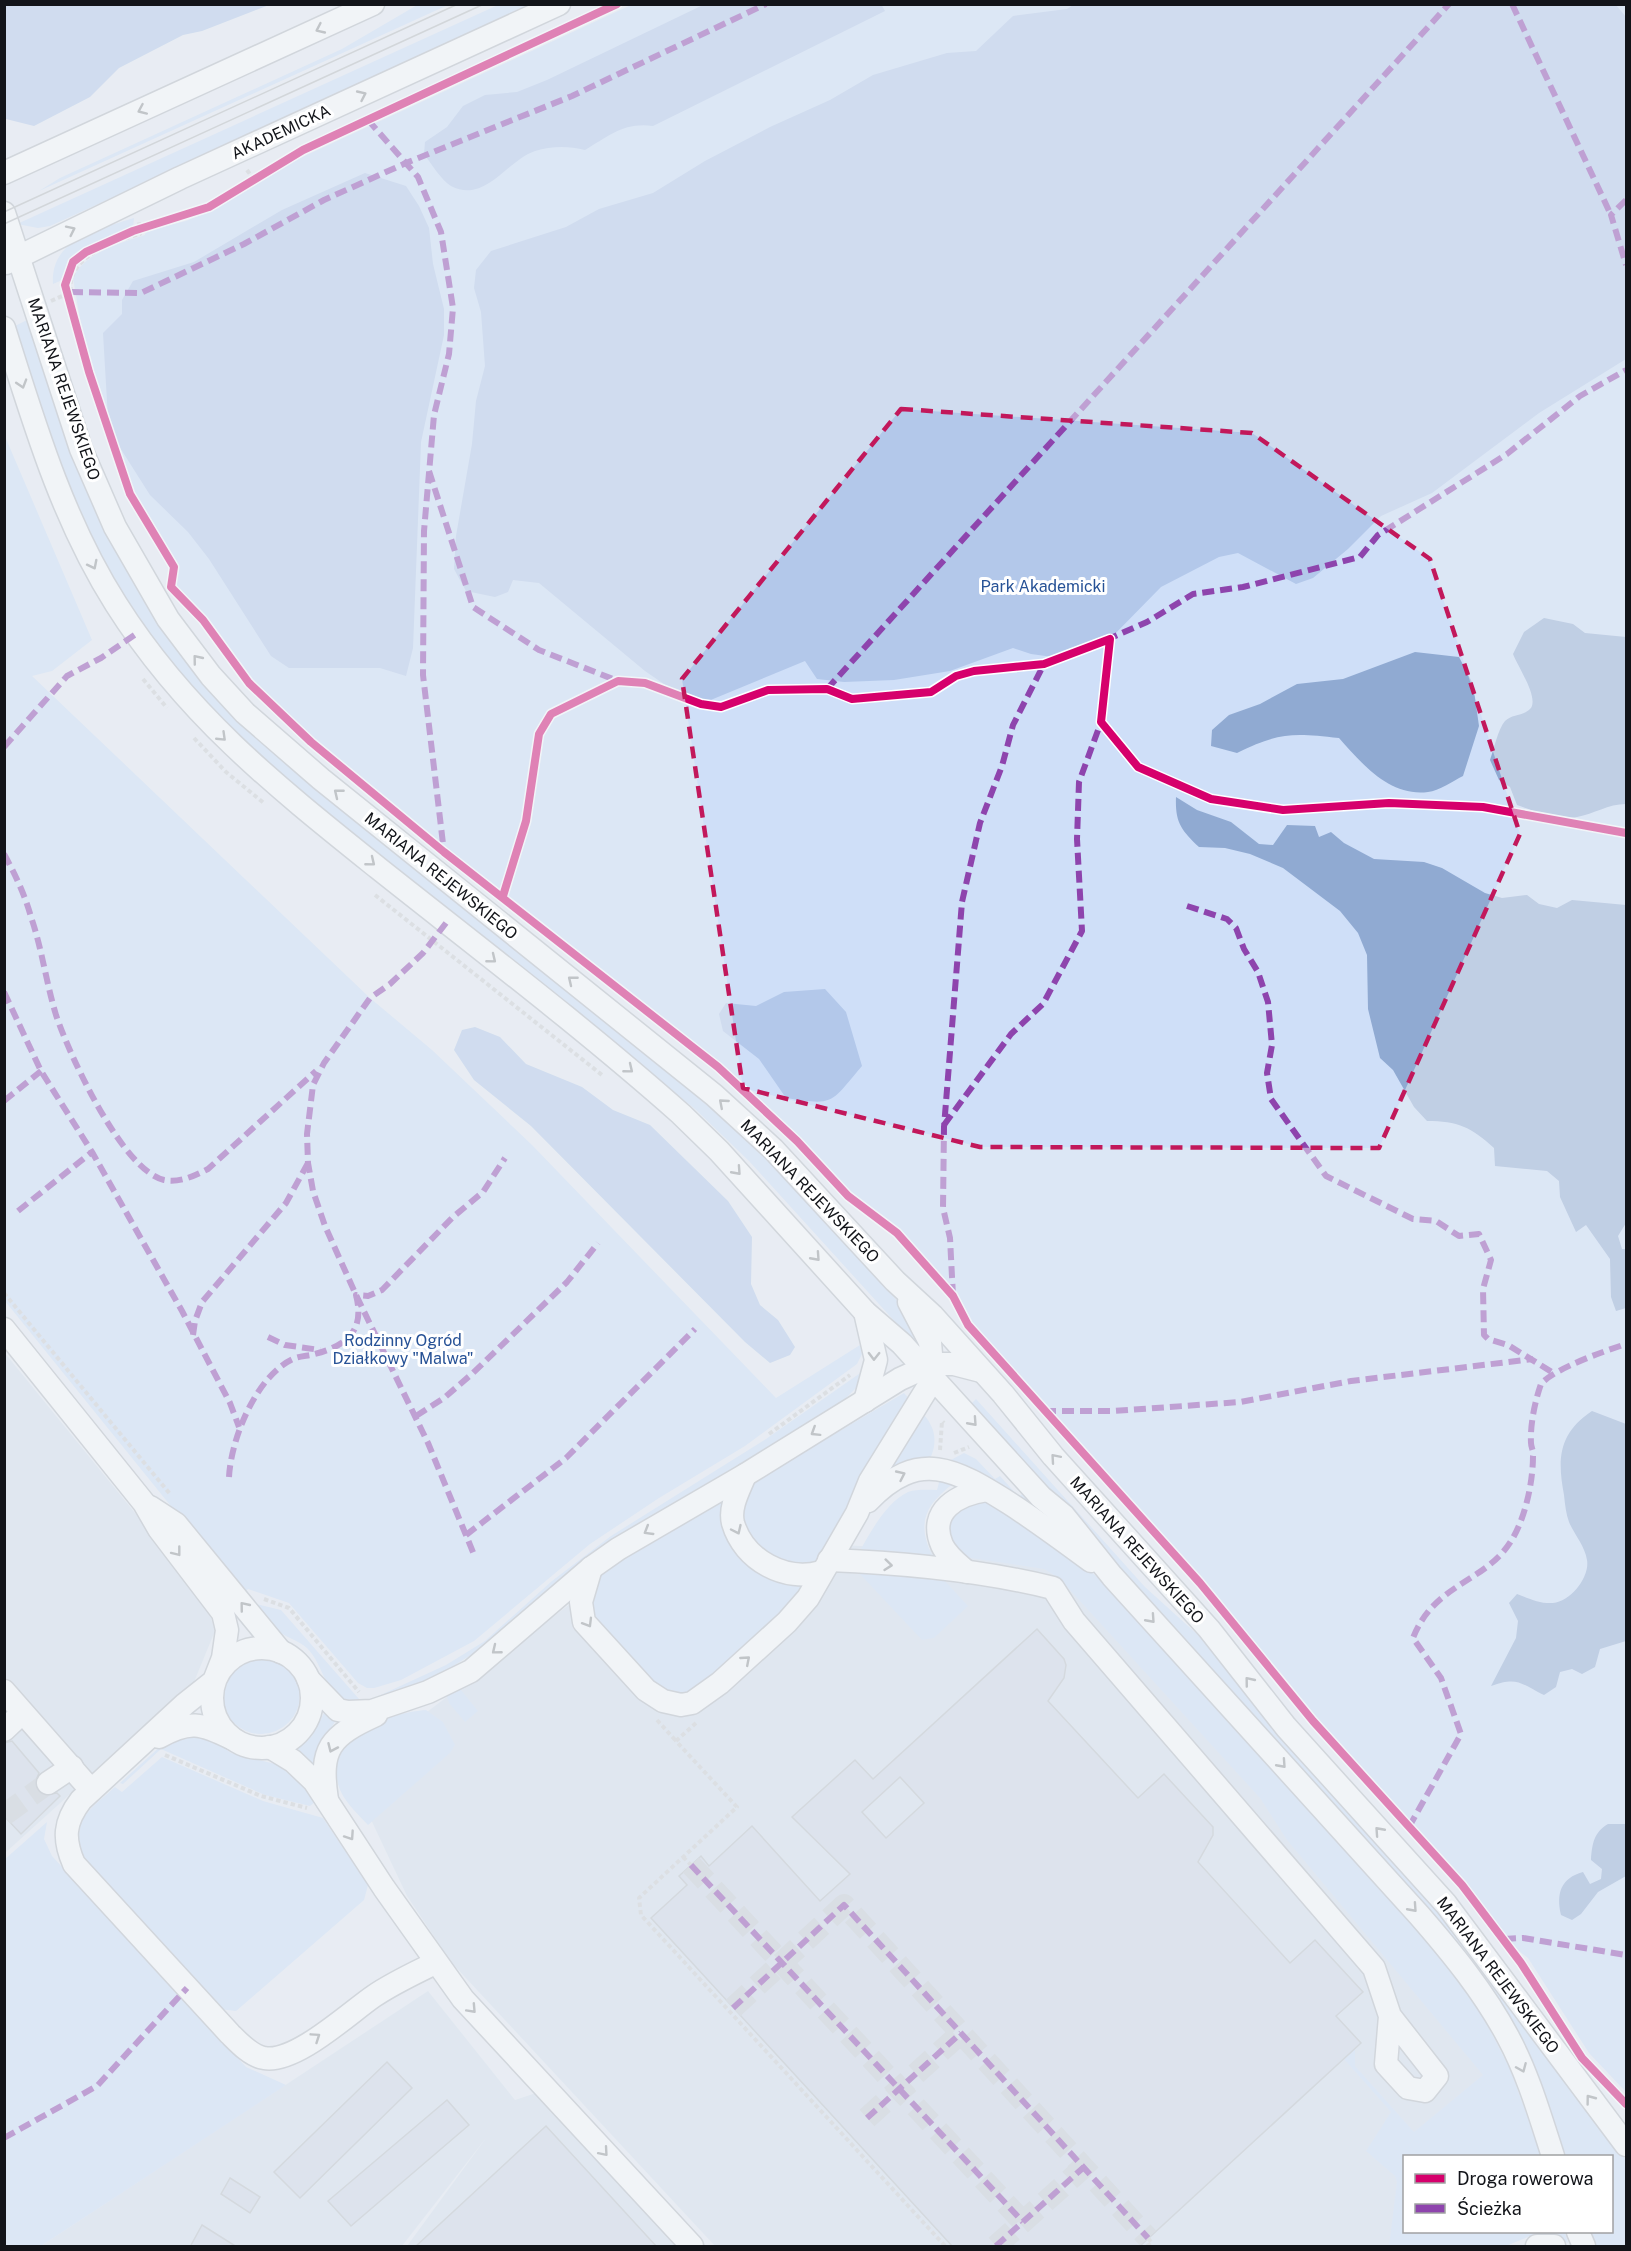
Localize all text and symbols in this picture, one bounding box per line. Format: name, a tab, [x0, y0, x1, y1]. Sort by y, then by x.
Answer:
one-way arrow	[315, 22, 326, 34]
one-way arrow	[355, 90, 366, 102]
street label: AKADEMICKA	[228, 101, 334, 163]
one-way arrow	[138, 102, 149, 114]
one-way arrow	[64, 226, 75, 237]
street label: MARIANA REJEWSKIEGO	[24, 295, 104, 483]
one-way arrow	[15, 378, 27, 388]
one-way arrow	[86, 558, 98, 569]
park label: Park Akademicki	[981, 577, 1105, 596]
one-way arrow	[193, 654, 204, 665]
one-way arrow	[215, 729, 226, 740]
one-way arrow	[333, 789, 344, 800]
street label: MARIANA REJEWSKIEGO	[361, 808, 521, 944]
one-way arrow	[364, 855, 375, 866]
one-way arrow	[485, 952, 496, 963]
one-way arrow	[567, 977, 578, 988]
one-way arrow	[622, 1062, 633, 1073]
one-way arrow	[719, 1099, 730, 1110]
street label: MARIANA REJEWSKIEGO	[737, 1116, 883, 1266]
one-way arrow	[730, 1164, 741, 1174]
one-way arrow	[809, 1251, 820, 1261]
park label: Rodzinny Ogród Działkowy "Malwa"	[332, 1331, 474, 1368]
one-way arrow	[868, 1352, 881, 1361]
one-way arrow	[966, 1416, 977, 1426]
one-way arrow	[811, 1424, 821, 1436]
one-way arrow	[1051, 1454, 1062, 1465]
one-way arrow	[895, 1471, 906, 1483]
street label: MARIANA REJEWSKIEGO	[1066, 1473, 1208, 1627]
one-way arrow	[730, 1523, 742, 1534]
one-way arrow	[644, 1524, 654, 1536]
one-way arrow	[169, 1545, 180, 1556]
one-way arrow	[883, 1558, 892, 1571]
one-way arrow	[241, 1602, 252, 1613]
one-way arrow	[1144, 1612, 1155, 1623]
one-way arrow	[580, 1617, 592, 1627]
one-way arrow	[492, 1642, 503, 1653]
one-way arrow	[739, 1656, 750, 1667]
one-way arrow	[1246, 1677, 1257, 1688]
one-way arrow	[327, 1741, 339, 1752]
one-way arrow	[1275, 1757, 1286, 1767]
one-way arrow	[1375, 1827, 1386, 1837]
one-way arrow	[342, 1830, 353, 1841]
street label: MARIANA REJEWSKIEGO	[1433, 1893, 1563, 2057]
one-way arrow	[1406, 1901, 1417, 1912]
one-way arrow	[464, 2001, 475, 2012]
one-way arrow	[310, 2033, 321, 2044]
one-way arrow	[1515, 2062, 1527, 2073]
one-way arrow	[1586, 2095, 1597, 2106]
one-way arrow	[597, 2145, 608, 2155]
legend	[1403, 2155, 1613, 2233]
text: Droga rowerowa	[1457, 2168, 1593, 2189]
text: Ścieżka	[1457, 2197, 1522, 2219]

